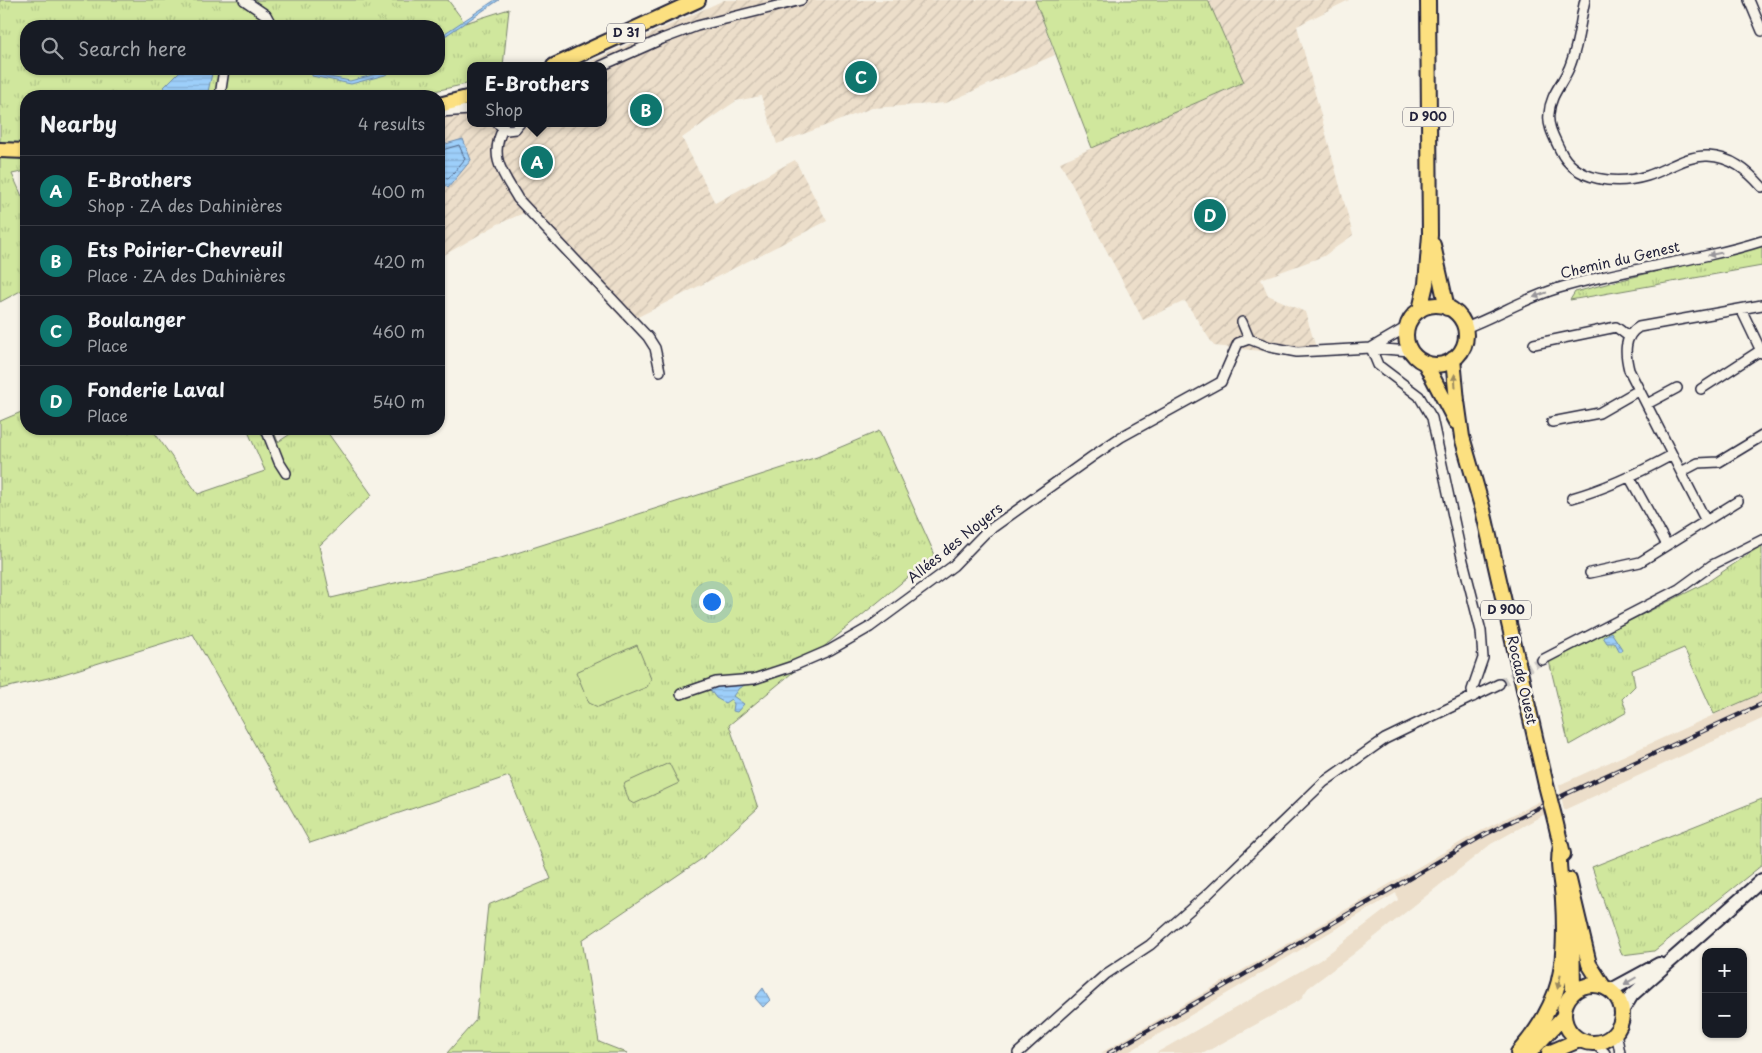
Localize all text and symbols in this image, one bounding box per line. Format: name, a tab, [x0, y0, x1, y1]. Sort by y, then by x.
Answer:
search box	[20, 20, 445, 75]
road number: D 31	[607, 23, 645, 42]
icon: search	[38, 34, 66, 62]
text: Search here	[78, 34, 187, 62]
pin: C	[845, 58, 877, 96]
popup	[467, 62, 607, 127]
text: E-Brothers	[485, 69, 589, 97]
pin: B	[630, 91, 662, 129]
text: Shop	[485, 97, 523, 121]
text: Nearby	[40, 107, 117, 139]
road number: D 900	[1403, 108, 1453, 126]
text: 4 results	[358, 111, 425, 135]
pin: A	[521, 143, 553, 181]
text: E-Brothers	[87, 165, 192, 193]
text: A	[50, 179, 62, 203]
text: 400 m	[372, 179, 425, 203]
text: Shop · ZA des Dahinières	[87, 193, 282, 217]
pin: D	[1194, 196, 1226, 234]
text: Ets Poirier-Chevreuil	[87, 235, 283, 263]
street label: Chemin du Genest	[1558, 235, 1682, 283]
text: B	[51, 249, 61, 273]
text: 420 m	[374, 249, 425, 273]
one-way arrow	[1707, 250, 1723, 258]
text: Place · ZA des Dahinières	[87, 263, 285, 287]
one-way arrow	[1532, 291, 1547, 299]
text: Boulanger	[87, 305, 186, 333]
text: C	[50, 319, 62, 343]
text: 460 m	[373, 319, 425, 343]
text: Place	[87, 333, 128, 357]
one-way arrow	[1451, 372, 1459, 388]
text: Fonderie Laval	[87, 375, 225, 403]
text: D	[50, 389, 62, 413]
text: 540 m	[372, 389, 425, 413]
text: Place	[87, 403, 128, 427]
street label: Allées des Noyers	[903, 498, 1007, 588]
your location	[699, 589, 725, 615]
road number: D 900	[1481, 600, 1531, 620]
street label: Rocade Ouest	[1502, 633, 1543, 727]
map controls	[1702, 948, 1747, 1038]
button: +	[1702, 948, 1747, 993]
one-way arrow	[1555, 974, 1563, 989]
one-way arrow	[1622, 977, 1637, 985]
button: −	[1702, 993, 1747, 1038]

